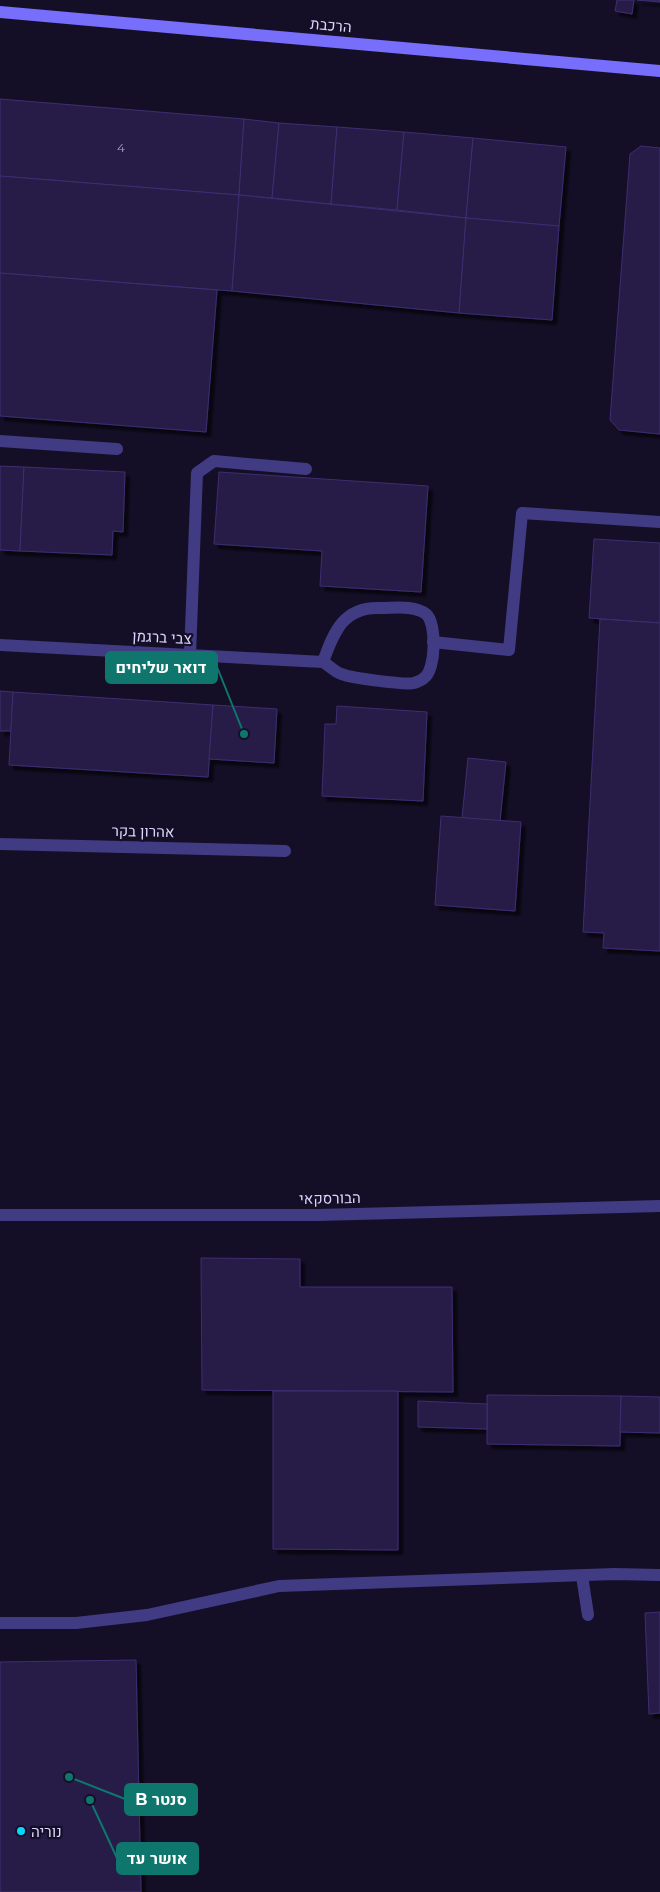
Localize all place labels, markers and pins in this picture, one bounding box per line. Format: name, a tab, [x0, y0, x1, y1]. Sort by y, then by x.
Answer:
callout: דואר שליחים	[106, 652, 217, 683]
callout: B סנטר	[125, 1784, 197, 1815]
place label: נוריה	[31, 1822, 62, 1841]
marker: נוריה	[15, 1825, 27, 1837]
callout: אושר עד	[117, 1843, 198, 1874]

